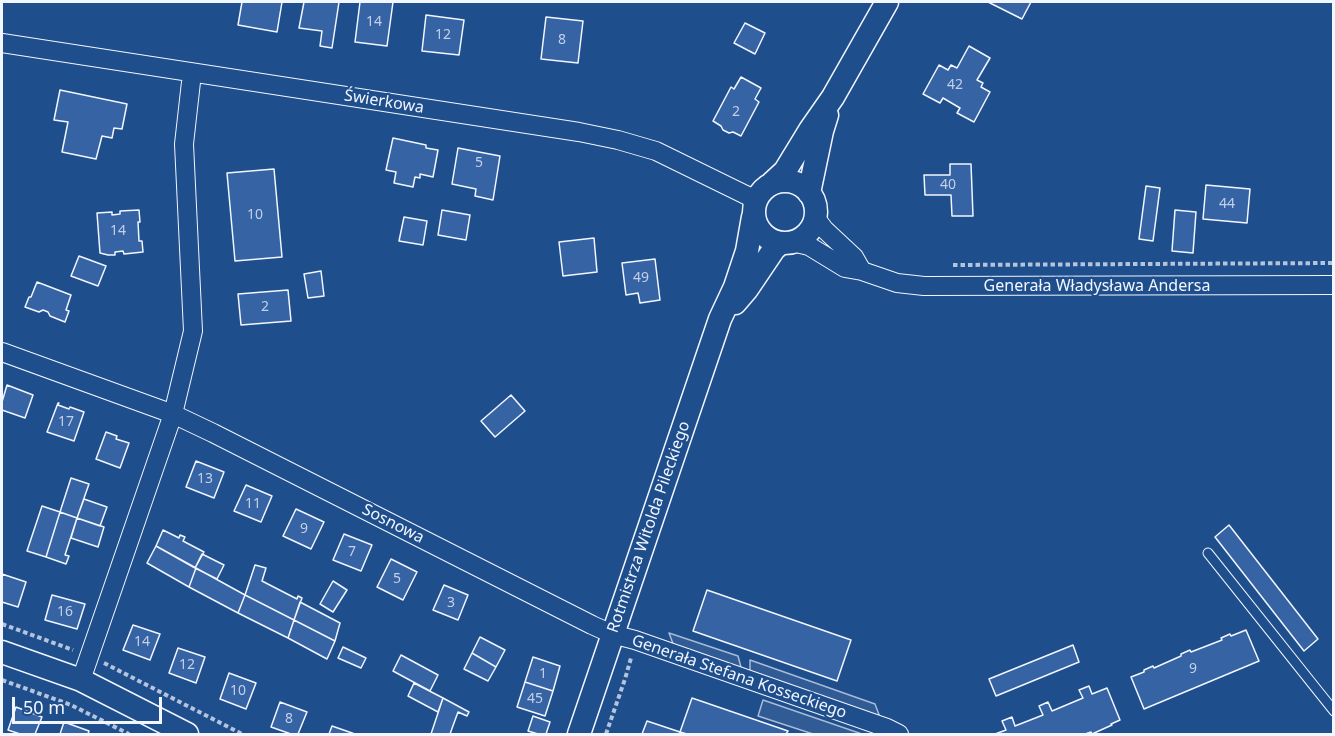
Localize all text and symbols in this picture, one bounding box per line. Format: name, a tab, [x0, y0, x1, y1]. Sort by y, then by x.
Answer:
house number: 14	[366, 14, 382, 30]
house number: 12	[435, 27, 451, 43]
house number: 8	[558, 32, 566, 48]
house number: 42	[947, 77, 963, 93]
street label: Świerkowa	[343, 86, 425, 118]
house number: 2	[732, 104, 740, 120]
house number: 5	[475, 155, 483, 171]
house number: 40	[940, 177, 956, 193]
house number: 44	[1219, 196, 1235, 212]
house number: 10	[247, 207, 263, 223]
house number: 14	[110, 223, 126, 239]
house number: 49	[633, 270, 649, 286]
street label: Generała Władysława Andersa	[984, 276, 1210, 296]
house number: 2	[261, 299, 269, 315]
house number: 17	[58, 414, 74, 430]
street label: Rotmistrza Witolda Pileckiego	[604, 419, 694, 635]
house number: 13	[197, 471, 213, 487]
house number: 11	[245, 496, 261, 512]
street label: Sosnowa	[359, 500, 427, 548]
house number: 9	[300, 521, 308, 537]
house number: 7	[348, 544, 356, 560]
house number: 5	[393, 571, 401, 587]
house number: 3	[447, 595, 455, 611]
house number: 16	[57, 604, 73, 620]
street label: Generała Stefana Kosseckiego	[629, 631, 849, 723]
house number: 14	[134, 634, 150, 650]
house number: 12	[179, 657, 195, 673]
house number: 9	[1189, 661, 1197, 677]
house number: 1	[539, 666, 547, 682]
house number: 10	[230, 683, 246, 699]
scale bar	[15, 685, 165, 723]
house number: 45	[527, 691, 543, 707]
text: 50 m	[23, 695, 65, 719]
house number: 8	[285, 711, 293, 727]

